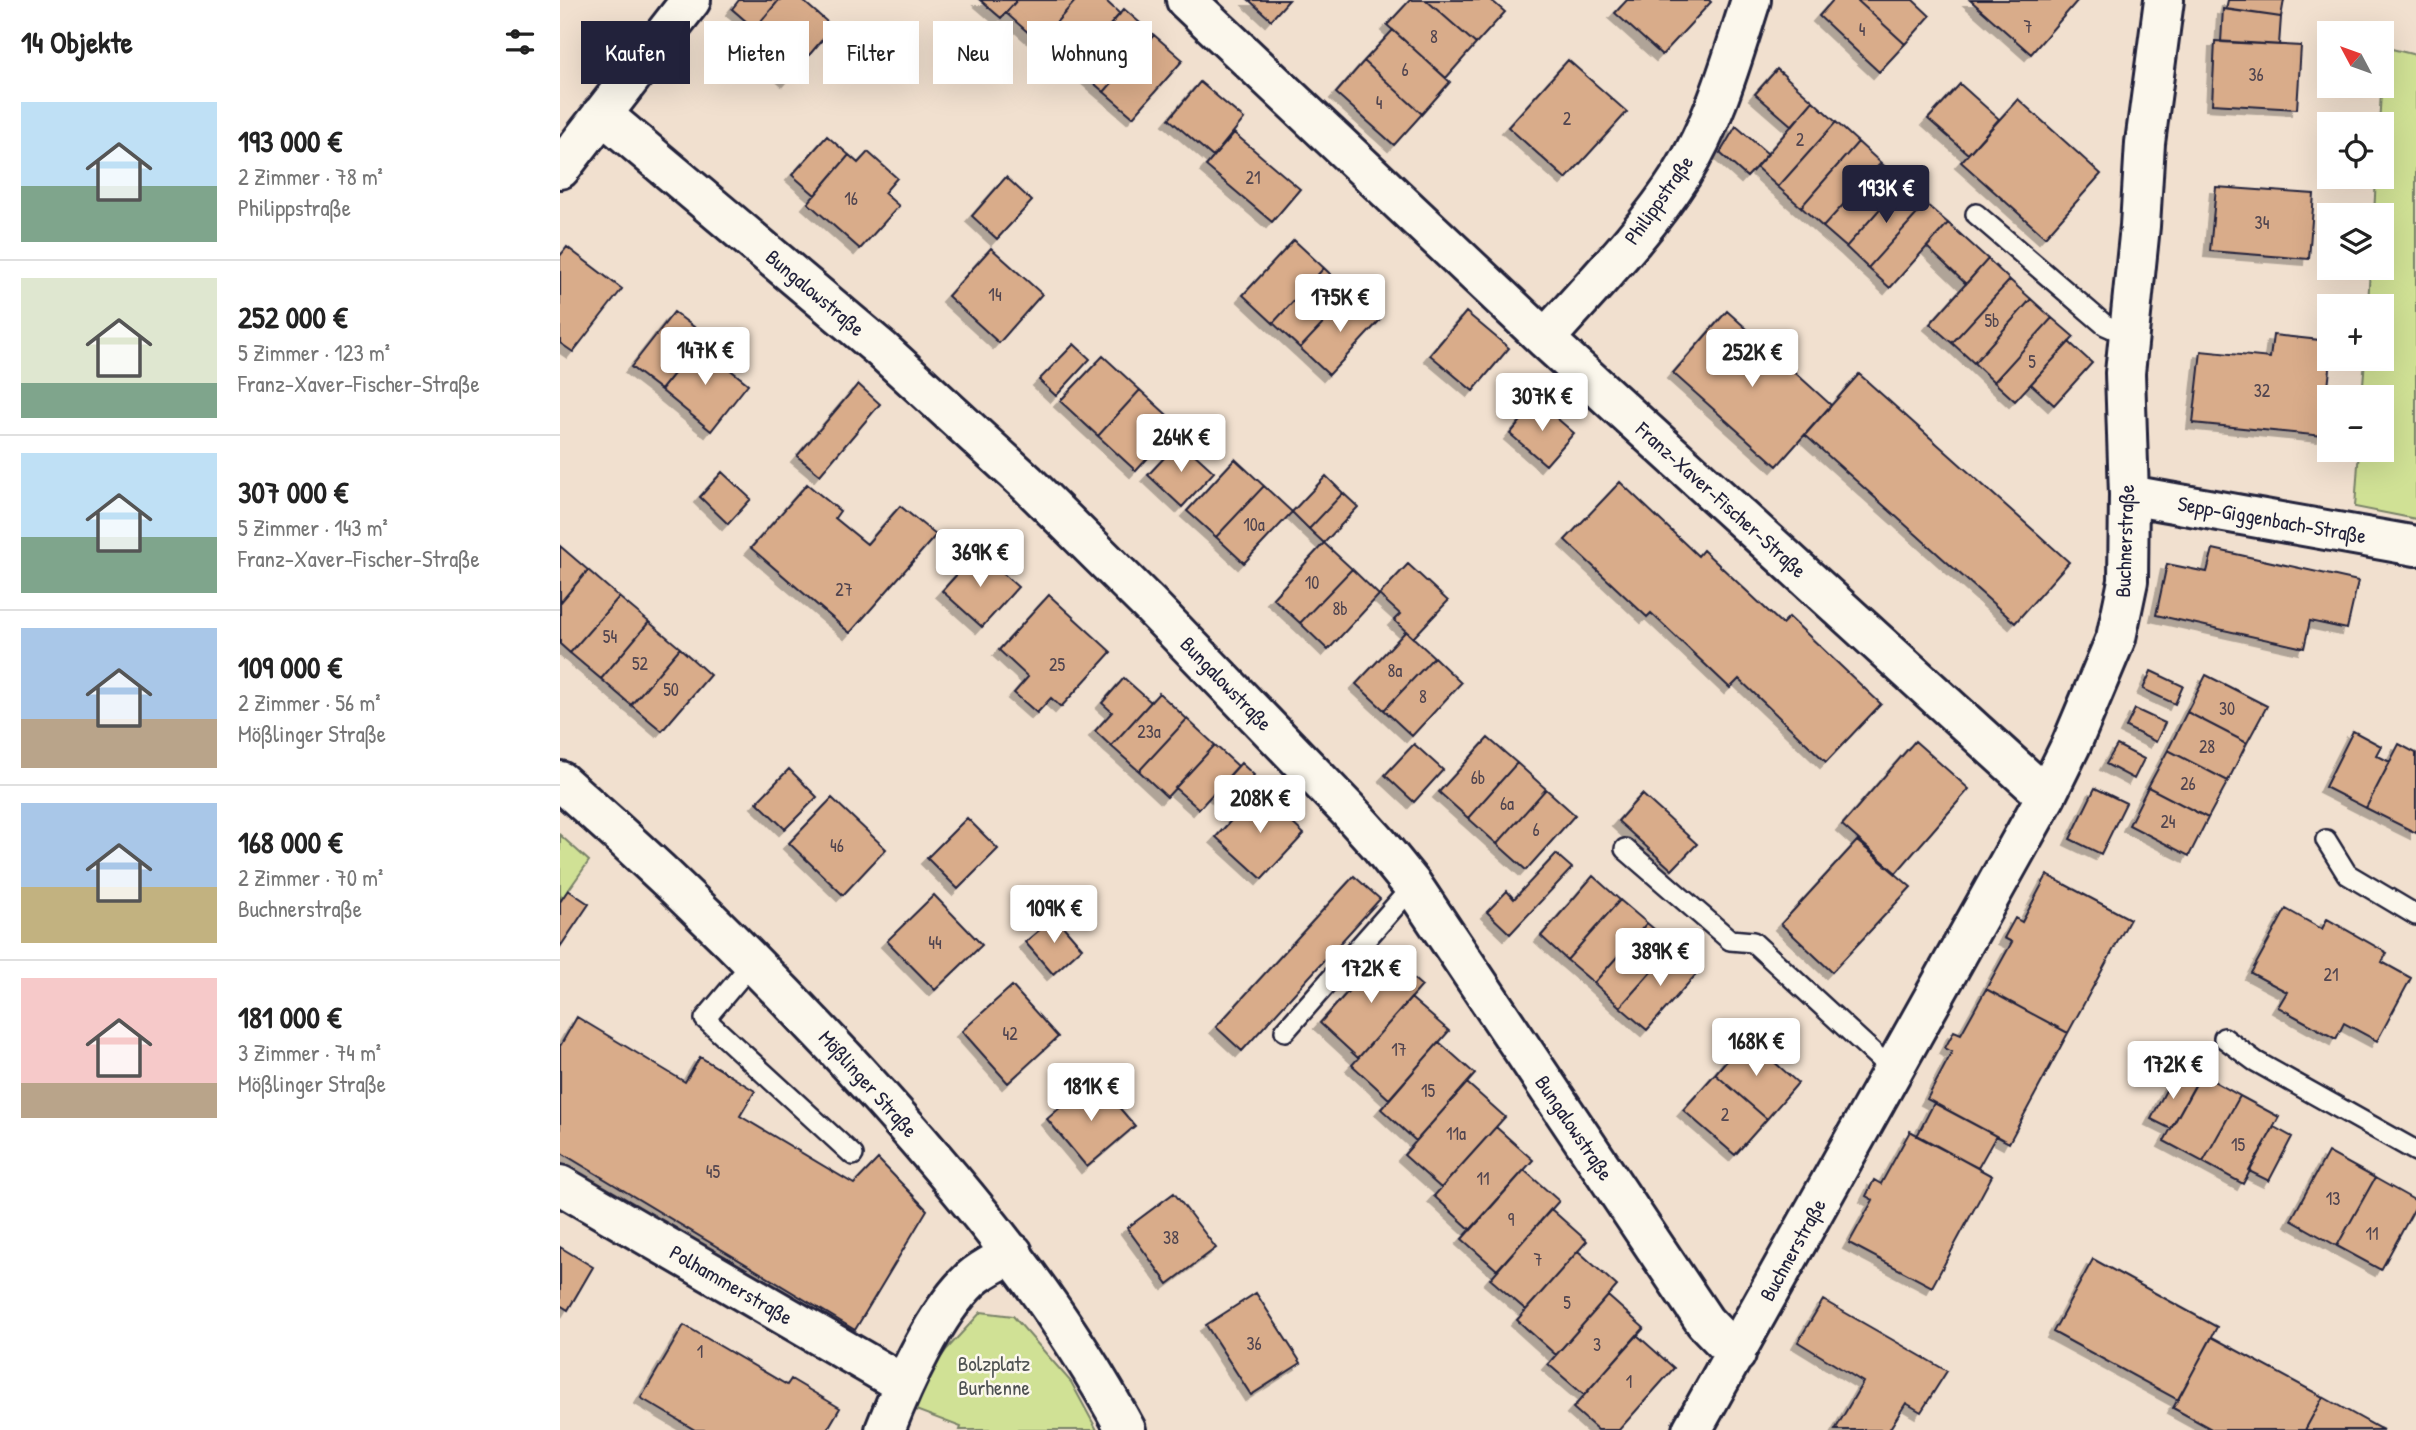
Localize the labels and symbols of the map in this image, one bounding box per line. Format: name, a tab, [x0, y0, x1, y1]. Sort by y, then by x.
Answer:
house number: 7	[2024, 14, 2033, 39]
house number: 4	[1859, 17, 1866, 42]
north arrow	[2317, 21, 2394, 98]
house number: 8	[1430, 24, 1438, 49]
house number: 6	[1401, 57, 1409, 82]
house number: 36	[2248, 62, 2264, 87]
house number: 4	[1376, 90, 1383, 115]
house number: 2	[1563, 106, 1572, 131]
house number: 2	[1796, 127, 1805, 152]
street label: Philippstraße	[1617, 149, 1700, 250]
house number: 21	[1246, 165, 1260, 190]
pin: 193K €	[1829, 166, 1943, 225]
house number: 16	[844, 186, 858, 211]
house number: 34	[2255, 210, 2270, 235]
street label: Bungalowstraße	[760, 243, 871, 343]
pin: 175K €	[1283, 274, 1397, 334]
house number: 14	[988, 282, 1002, 307]
house number: 5b	[1984, 308, 2000, 333]
pin: 147K €	[648, 328, 762, 387]
pin: 252K €	[1695, 330, 1809, 389]
house number: 5	[2028, 349, 2036, 374]
pin: 307K €	[1485, 374, 1599, 433]
house number: 32	[2254, 378, 2271, 403]
pin: 264K €	[1124, 414, 1238, 474]
street label: Franz-Xaver-Fischer-Straße	[1629, 414, 1813, 584]
street label: Buchnerstraße	[2108, 484, 2141, 598]
street label: Sepp-Giggenbach-Straße	[2176, 489, 2369, 550]
house number: 10a	[1243, 512, 1265, 537]
pin: 369K €	[923, 530, 1037, 589]
house number: 10	[1305, 570, 1319, 595]
house number: 27	[835, 577, 853, 602]
house number: 8b	[1332, 596, 1348, 621]
house number: 54	[603, 624, 617, 649]
street label: Bungalowstraße	[1174, 630, 1279, 737]
house number: 52	[632, 651, 649, 676]
house number: 25	[1049, 652, 1065, 677]
house number: 8a	[1388, 658, 1402, 683]
house number: 50	[663, 677, 679, 702]
house number: 8	[1419, 684, 1427, 709]
house number: 30	[2219, 696, 2235, 721]
house number: 23a	[1137, 719, 1161, 744]
house number: 28	[2199, 734, 2215, 759]
house number: 6b	[1471, 765, 1485, 790]
house number: 26	[2180, 771, 2196, 796]
pin: 208K €	[1203, 776, 1317, 835]
house number: 6a	[1500, 791, 1514, 816]
house number: 24	[2160, 809, 2176, 834]
house number: 6	[1532, 817, 1540, 842]
house number: 46	[830, 833, 844, 858]
pin: 109K €	[997, 886, 1111, 945]
pin: 389K €	[1603, 928, 1717, 988]
house number: 44	[928, 930, 942, 955]
pin: 172K €	[1314, 946, 1428, 1005]
house number: 21	[2324, 962, 2338, 987]
pin: 168K €	[1699, 1018, 1813, 1078]
house number: 42	[1002, 1021, 1018, 1046]
street label: Mößlinger Straße	[812, 1024, 924, 1144]
house number: 17	[1391, 1037, 1407, 1062]
pin: 172K €	[2116, 1042, 2230, 1101]
pin: 181K €	[1034, 1064, 1148, 1123]
street label: Bungalowstraße	[1529, 1069, 1620, 1186]
house number: 15	[1421, 1078, 1435, 1103]
house number: 2	[1721, 1102, 1730, 1127]
house number: 11a	[1446, 1121, 1466, 1146]
house number: 15	[2231, 1132, 2245, 1157]
house number: 45	[706, 1159, 721, 1184]
house number: 11	[1476, 1166, 1490, 1191]
house number: 13	[2326, 1186, 2340, 1211]
street label: Buchnerstraße	[1752, 1193, 1833, 1306]
house number: 9	[1508, 1207, 1515, 1232]
house number: 11	[2365, 1221, 2379, 1246]
house number: 38	[1163, 1225, 1179, 1250]
street label: Polhammerstraße	[665, 1238, 798, 1331]
house number: 7	[1534, 1247, 1543, 1272]
house number: 5	[1563, 1290, 1571, 1315]
house number: 36	[1246, 1331, 1262, 1356]
house number: 3	[1593, 1332, 1601, 1357]
house number: 1	[697, 1339, 703, 1364]
park label: Bolzplatz Burhenne	[958, 1349, 1030, 1402]
house number: 1	[1626, 1369, 1632, 1394]

